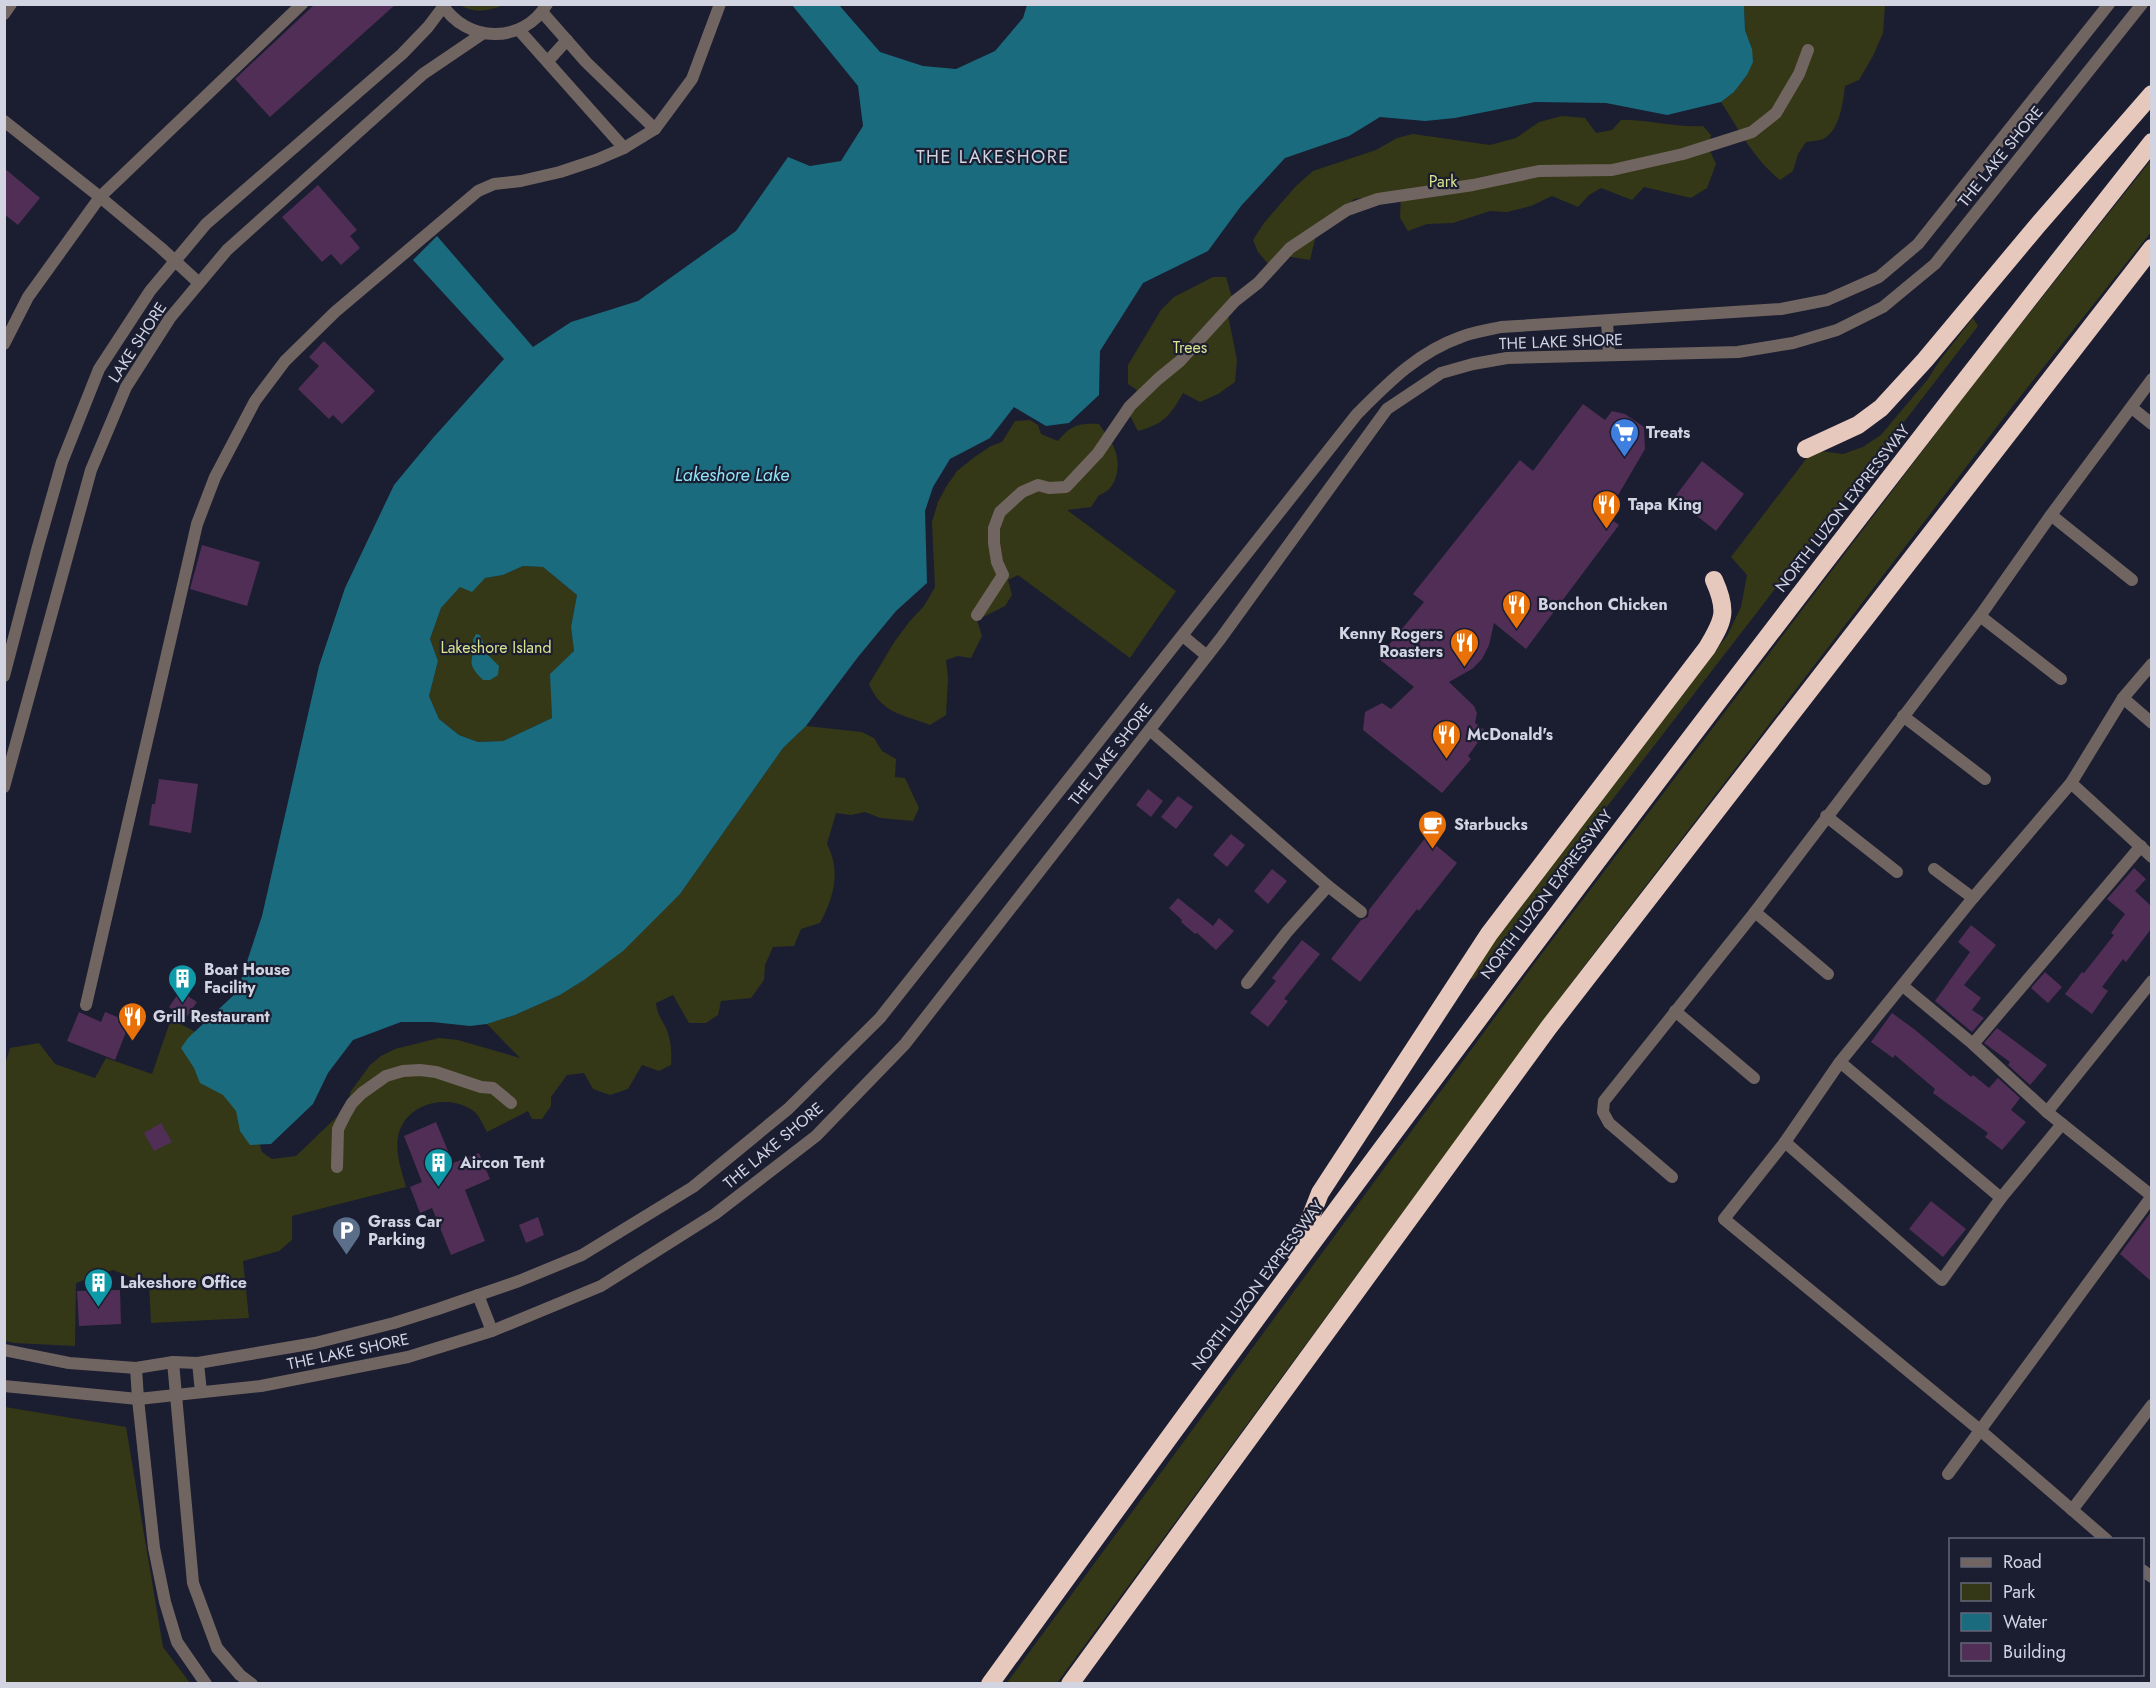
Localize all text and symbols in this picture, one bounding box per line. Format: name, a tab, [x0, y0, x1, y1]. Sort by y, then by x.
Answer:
street label: THE LAKE SHORE	[1952, 101, 2048, 212]
district label: THE LAKESHORE	[916, 144, 1070, 170]
park label: Park	[1429, 170, 1458, 193]
street label: LAKE SHORE	[103, 298, 172, 387]
street label: THE LAKE SHORE	[1499, 328, 1623, 355]
park label: Trees	[1173, 336, 1207, 359]
supermarket icon: Treats	[1609, 416, 1641, 458]
street label: NORTH LUZON EXPRESSWAY	[1770, 420, 1915, 597]
place label: Treats	[1646, 421, 1690, 444]
water label: Lakeshore Lake	[675, 462, 789, 488]
restaurant icon: Tapa King	[1591, 488, 1623, 530]
place label: Tapa King	[1628, 493, 1702, 516]
restaurant icon: Bonchon Chicken	[1501, 588, 1533, 630]
place label: Bonchon Chicken	[1538, 593, 1668, 616]
place label: Kenny Rogers Roasters	[1339, 622, 1443, 663]
restaurant icon: Kenny Rogers Roasters	[1448, 626, 1480, 668]
park label: Lakeshore Island	[440, 636, 552, 659]
street label: THE LAKE SHORE	[1063, 698, 1158, 810]
restaurant icon: McDonald's	[1430, 718, 1462, 760]
place label: McDonald's	[1467, 723, 1553, 746]
street label: NORTH LUZON EXPRESSWAY	[1475, 805, 1618, 984]
cafe icon: Starbucks	[1417, 808, 1449, 850]
place label: Starbucks	[1454, 813, 1528, 836]
place label: Boat House Facility	[204, 958, 290, 999]
building icon: Boat House Facility	[167, 962, 199, 1004]
restaurant icon: Grill Restaurant	[116, 1000, 148, 1042]
place label: Grill Restaurant	[153, 1005, 271, 1028]
street label: THE LAKE SHORE	[718, 1097, 828, 1194]
building icon: Aircon Tent	[423, 1146, 455, 1188]
place label: Aircon Tent	[459, 1151, 546, 1174]
street label: NORTH LUZON EXPRESSWAY	[1186, 1196, 1329, 1375]
place label: Grass Car Parking	[368, 1210, 442, 1251]
parking icon: Grass Car Parking	[331, 1214, 363, 1256]
building icon: Lakeshore Office	[83, 1266, 115, 1308]
place label: Lakeshore Office	[120, 1271, 247, 1294]
street label: THE LAKE SHORE	[285, 1327, 411, 1376]
legend	[1949, 1538, 2144, 1676]
text: Road	[2003, 1549, 2042, 1575]
text: Park	[2003, 1579, 2035, 1605]
text: Water	[2003, 1609, 2048, 1635]
text: Building	[2003, 1639, 2066, 1665]

